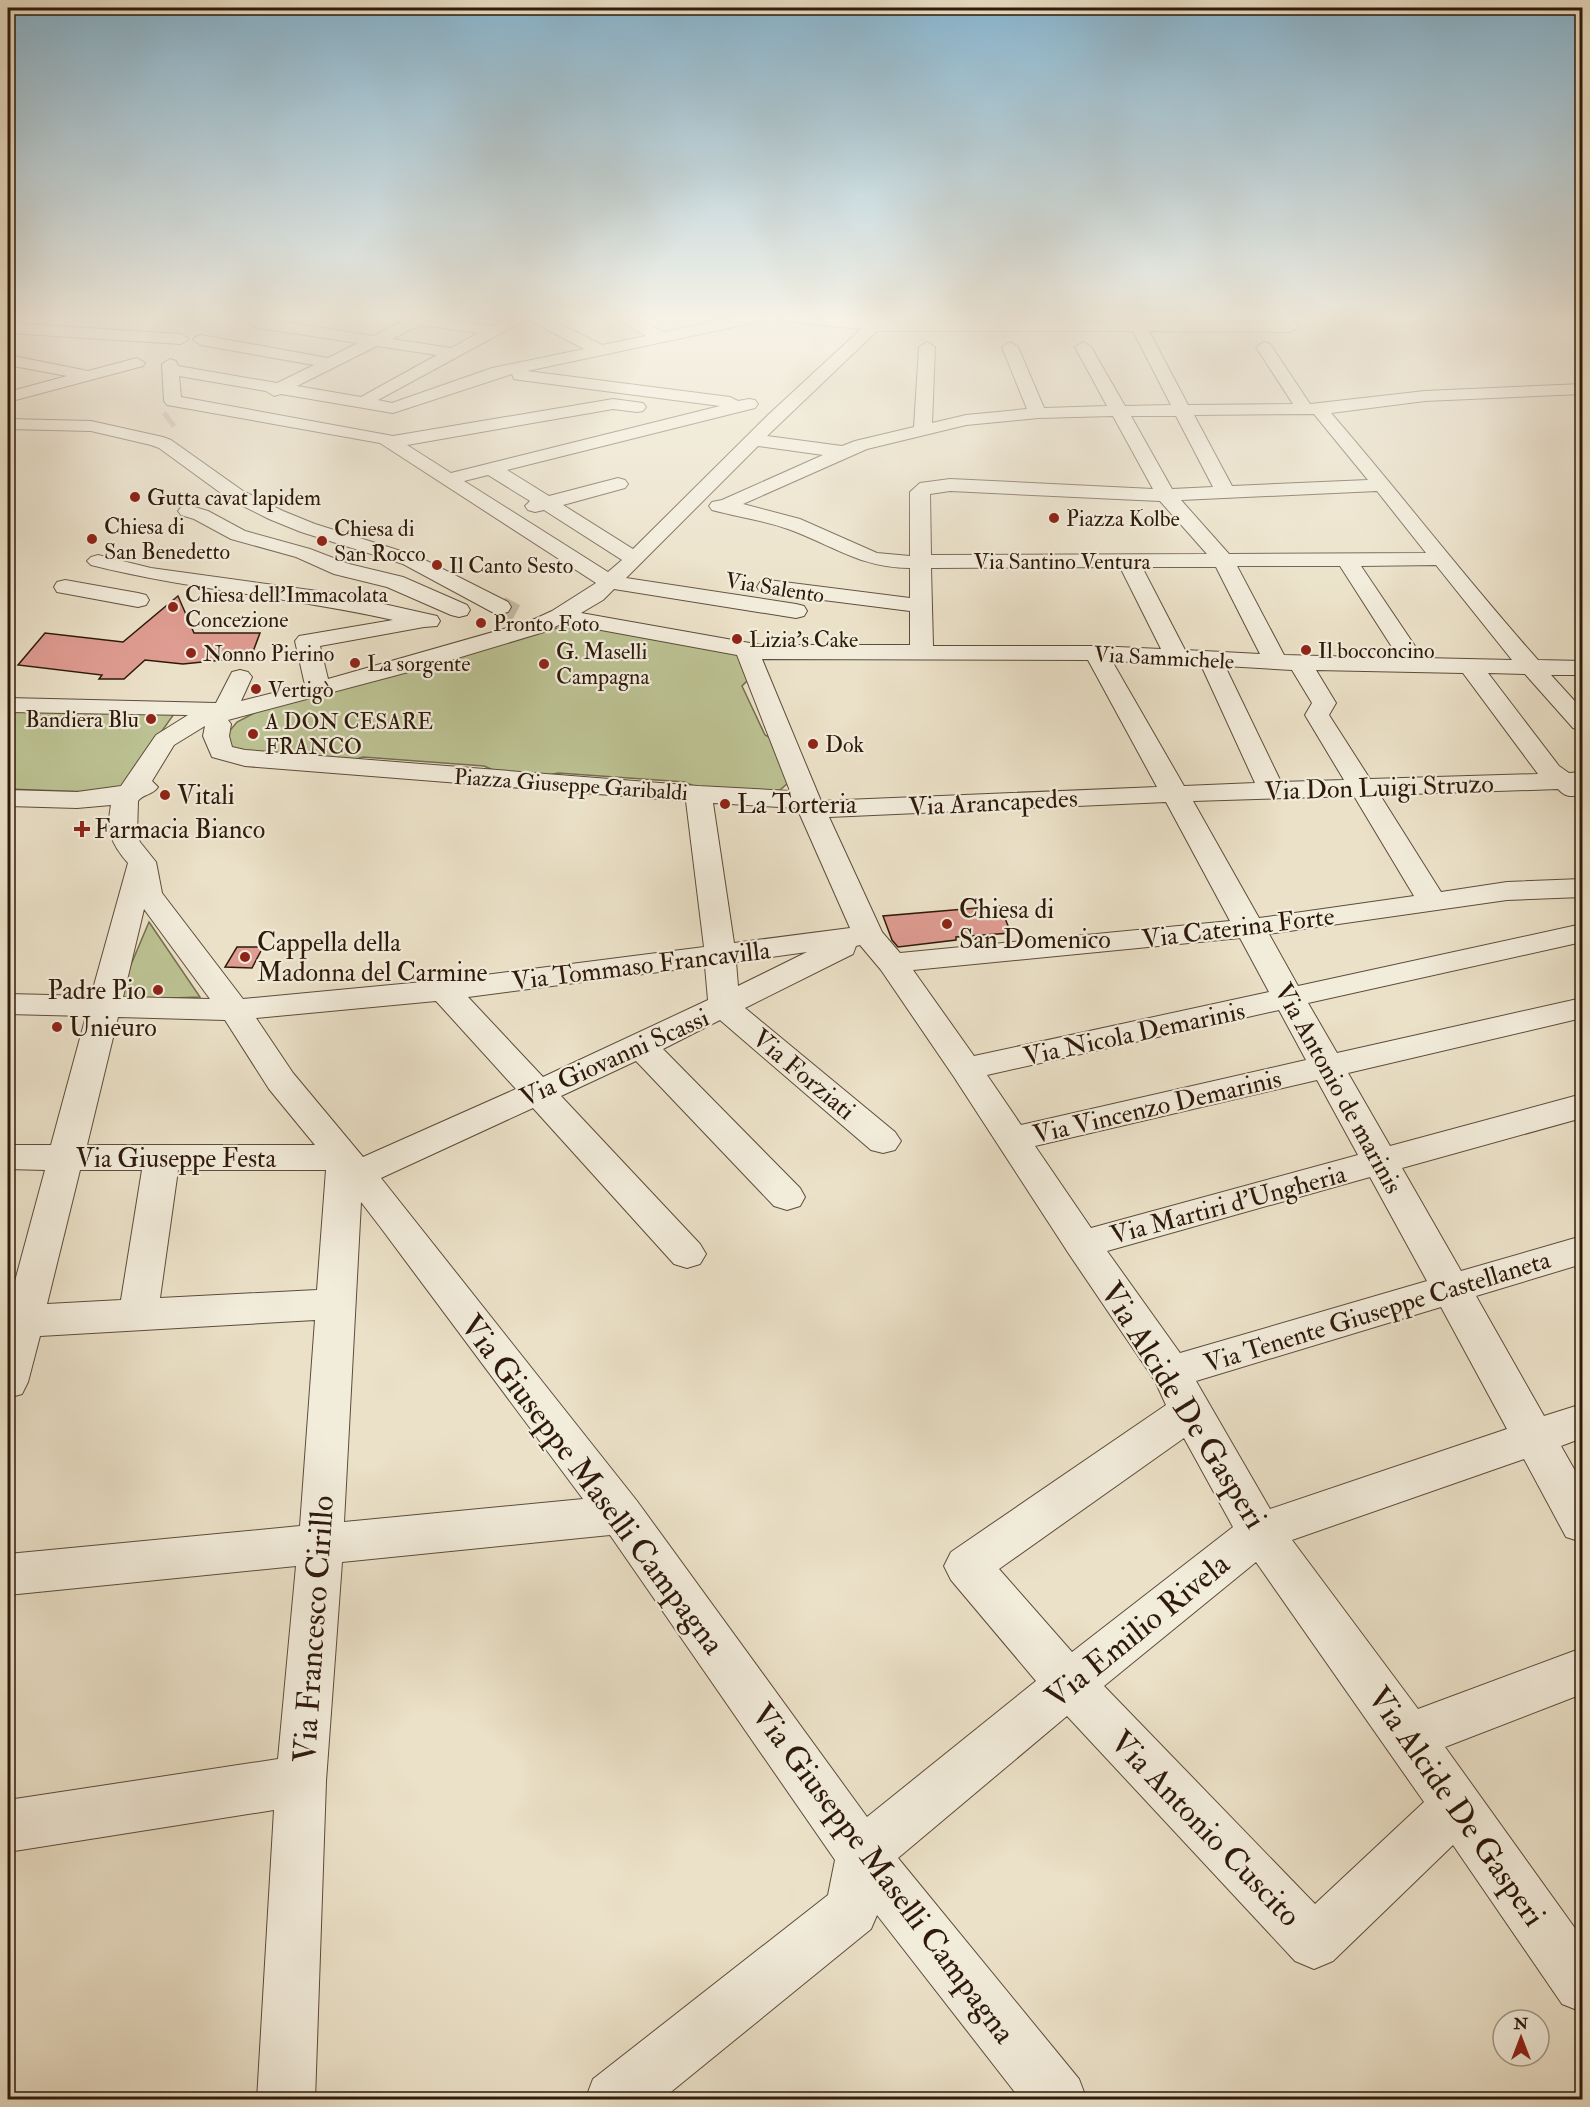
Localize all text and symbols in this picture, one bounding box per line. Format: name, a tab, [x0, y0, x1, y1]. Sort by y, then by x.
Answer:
place label: Gutta cavat lapidem	[147, 484, 321, 513]
marker: Gutta cavat lapidem	[128, 490, 142, 504]
place label: Piazza Kolbe	[1066, 505, 1180, 533]
marker: Piazza Kolbe	[1047, 511, 1061, 525]
place label: Chiesa di San Benedetto	[104, 513, 230, 566]
place label: Chiesa di San Rocco	[334, 515, 426, 568]
marker: Chiesa di San Benedetto	[85, 532, 99, 546]
marker: Chiesa di San Rocco	[315, 534, 329, 548]
street label: Via Santino Ventura	[974, 548, 1151, 576]
place label: Il Canto Sesto	[449, 552, 573, 580]
marker: Il Canto Sesto	[430, 558, 444, 572]
street label: Via Salento	[723, 566, 826, 610]
place label: Chiesa dell'Immacolata Concezione	[185, 581, 389, 634]
marker: Chiesa dell'Immacolata Concezione	[166, 600, 180, 614]
place label: Pronto Foto	[493, 610, 599, 638]
marker: Pronto Foto	[474, 616, 488, 630]
place label: Lizia's Cake	[749, 626, 858, 654]
marker: Lizia's Cake	[730, 632, 744, 646]
place label: Il bocconcino	[1318, 637, 1435, 665]
place label: G. Maselli Campagna	[556, 638, 650, 692]
place label: Nonno Pierino	[203, 640, 334, 668]
street label: Via Sammichele	[1093, 640, 1235, 676]
marker: Il bocconcino	[1299, 643, 1313, 657]
marker: Nonno Pierino	[184, 646, 198, 660]
place label: La sorgente	[367, 650, 470, 678]
marker: La sorgente	[348, 656, 362, 670]
marker: G. Maselli Campagna	[537, 657, 551, 671]
place label: Vertigò	[268, 676, 334, 704]
marker: Vertigò	[249, 682, 263, 696]
place label: Bandiera Blu	[25, 706, 139, 734]
place label: A DON CESARE FRANCO	[264, 708, 433, 761]
marker: Bandiera Blu	[144, 712, 158, 726]
marker: A DON CESARE FRANCO	[246, 727, 260, 741]
place label: Dok	[825, 731, 864, 759]
marker: Dok	[806, 737, 820, 751]
street label: Piazza Giuseppe Garibaldi	[453, 763, 689, 808]
street label: Via Don Luigi Struzo	[1264, 768, 1494, 808]
place label: Vitali	[177, 780, 235, 812]
street label: Via Arancapedes	[908, 783, 1079, 824]
marker: Vitali	[158, 788, 172, 802]
place label: La Torteria	[737, 789, 857, 821]
marker: La Torteria	[718, 797, 732, 811]
place label: Farmacia Bianco	[94, 814, 265, 846]
marker: Farmacia Bianco	[75, 822, 89, 836]
place label: Chiesa di San Domenico	[959, 894, 1111, 956]
street label: Via Caterina Forte	[1140, 900, 1336, 956]
marker: Chiesa di San Domenico	[940, 917, 954, 931]
place label: Cappella della Madonna del Carmine	[257, 927, 488, 989]
street label: Via Tommaso Francavilla	[510, 934, 772, 998]
marker: Cappella della Madonna del Carmine	[238, 950, 252, 964]
place label: Padre Pio	[48, 975, 146, 1007]
street label: Via Antonio de marinis	[1267, 978, 1409, 1200]
marker: Padre Pio	[151, 983, 165, 997]
street label: Via Nicola Demarinis	[1021, 995, 1248, 1073]
street label: Via Giovanni Scassi	[515, 1002, 714, 1114]
place label: Unieuro	[69, 1012, 157, 1044]
marker: Unieuro	[50, 1020, 64, 1034]
street label: Via Forziati	[745, 1022, 862, 1127]
street label: Via Vincenzo Demarinis	[1030, 1063, 1285, 1151]
street label: Via Giuseppe Festa	[76, 1143, 277, 1176]
street label: Via Martiri d'Ungheria	[1107, 1158, 1350, 1252]
street label: Via Tenente Giuseppe Castellaneta	[1200, 1244, 1555, 1381]
street label: Via Alcide De Gasperi	[1091, 1275, 1275, 1536]
street label: Via Giuseppe Maselli Campagna	[451, 1307, 734, 1663]
street label: Via Francesco Cirillo	[285, 1494, 343, 1764]
street label: Via Emilio Rivela	[1037, 1544, 1239, 1717]
street label: Via Alcide De Gasperi	[1358, 1679, 1554, 1934]
street label: Via Giuseppe Maselli Campagna	[742, 1696, 1025, 2052]
street label: Via Antonio Cuscito	[1101, 1722, 1309, 1935]
north arrow	[1491, 2008, 1551, 2068]
text: N	[1513, 2014, 1529, 2034]

